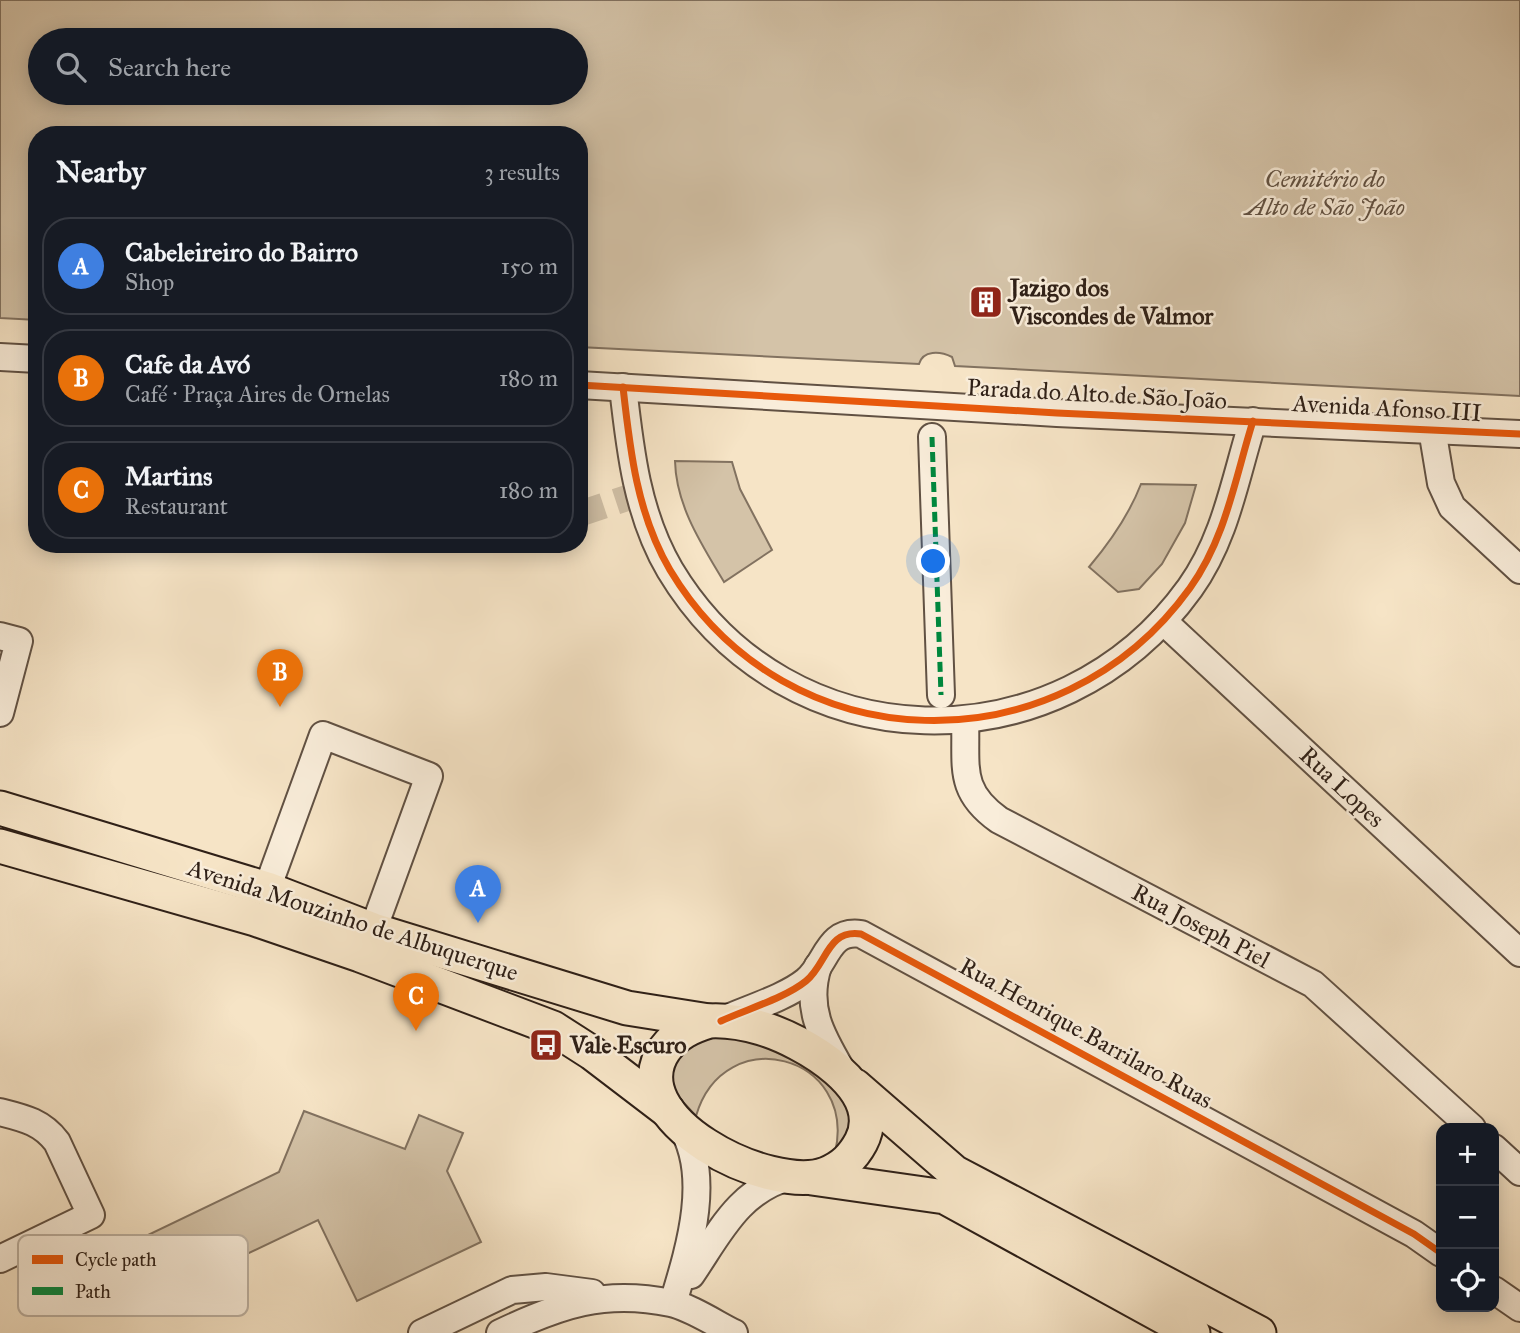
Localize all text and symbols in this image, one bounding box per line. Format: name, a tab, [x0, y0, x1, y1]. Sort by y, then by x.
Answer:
search box	[28, 28, 588, 105]
icon: search	[52, 48, 90, 86]
text: Search here	[108, 51, 231, 83]
text: Nearby	[56, 154, 146, 190]
text: 3 results	[484, 158, 560, 186]
park label: Cemitério do Alto de São João	[1242, 164, 1405, 222]
text: Cabeleireiro do Bairro	[125, 236, 358, 268]
text: A	[73, 252, 89, 280]
text: 150 m	[501, 252, 558, 280]
text: Shop	[125, 268, 174, 296]
place label: Jazigo dos Viscondes de Valmor	[1007, 273, 1214, 331]
building icon: Jazigo dos Viscondes de Valmor	[967, 283, 1005, 321]
text: Cafe da Avó	[125, 348, 250, 380]
text: B	[73, 364, 89, 392]
text: 180 m	[499, 364, 558, 392]
street label: Parada do Alto de São João	[966, 372, 1228, 416]
text: Café · Praça Aires de Ornelas	[125, 380, 390, 408]
street label: Avenida Afonso III	[1291, 388, 1482, 428]
text: Martins	[125, 460, 212, 492]
text: C	[73, 476, 89, 504]
text: 180 m	[499, 476, 558, 504]
text: Restaurant	[125, 492, 228, 520]
your location	[916, 544, 950, 578]
pin: B	[257, 649, 303, 707]
street label: Rua Lopes	[1293, 740, 1391, 834]
street label: Avenida Mouzinho de Albuquerque	[184, 853, 522, 987]
pin: A	[455, 865, 501, 923]
street label: Rua Joseph Piel	[1127, 877, 1276, 975]
street label: Rua Henrique Barrilaro Ruas	[954, 951, 1218, 1115]
pin: C	[393, 973, 439, 1031]
bus stop icon: Vale Escuro	[527, 1026, 565, 1064]
place label: Vale Escuro	[569, 1030, 687, 1060]
map controls	[1436, 1123, 1499, 1312]
button: +	[1436, 1123, 1499, 1186]
button: −	[1436, 1186, 1499, 1249]
legend	[18, 1235, 248, 1316]
text: Cycle path	[75, 1248, 157, 1271]
button: locate	[1436, 1249, 1499, 1312]
text: Path	[75, 1280, 111, 1303]

